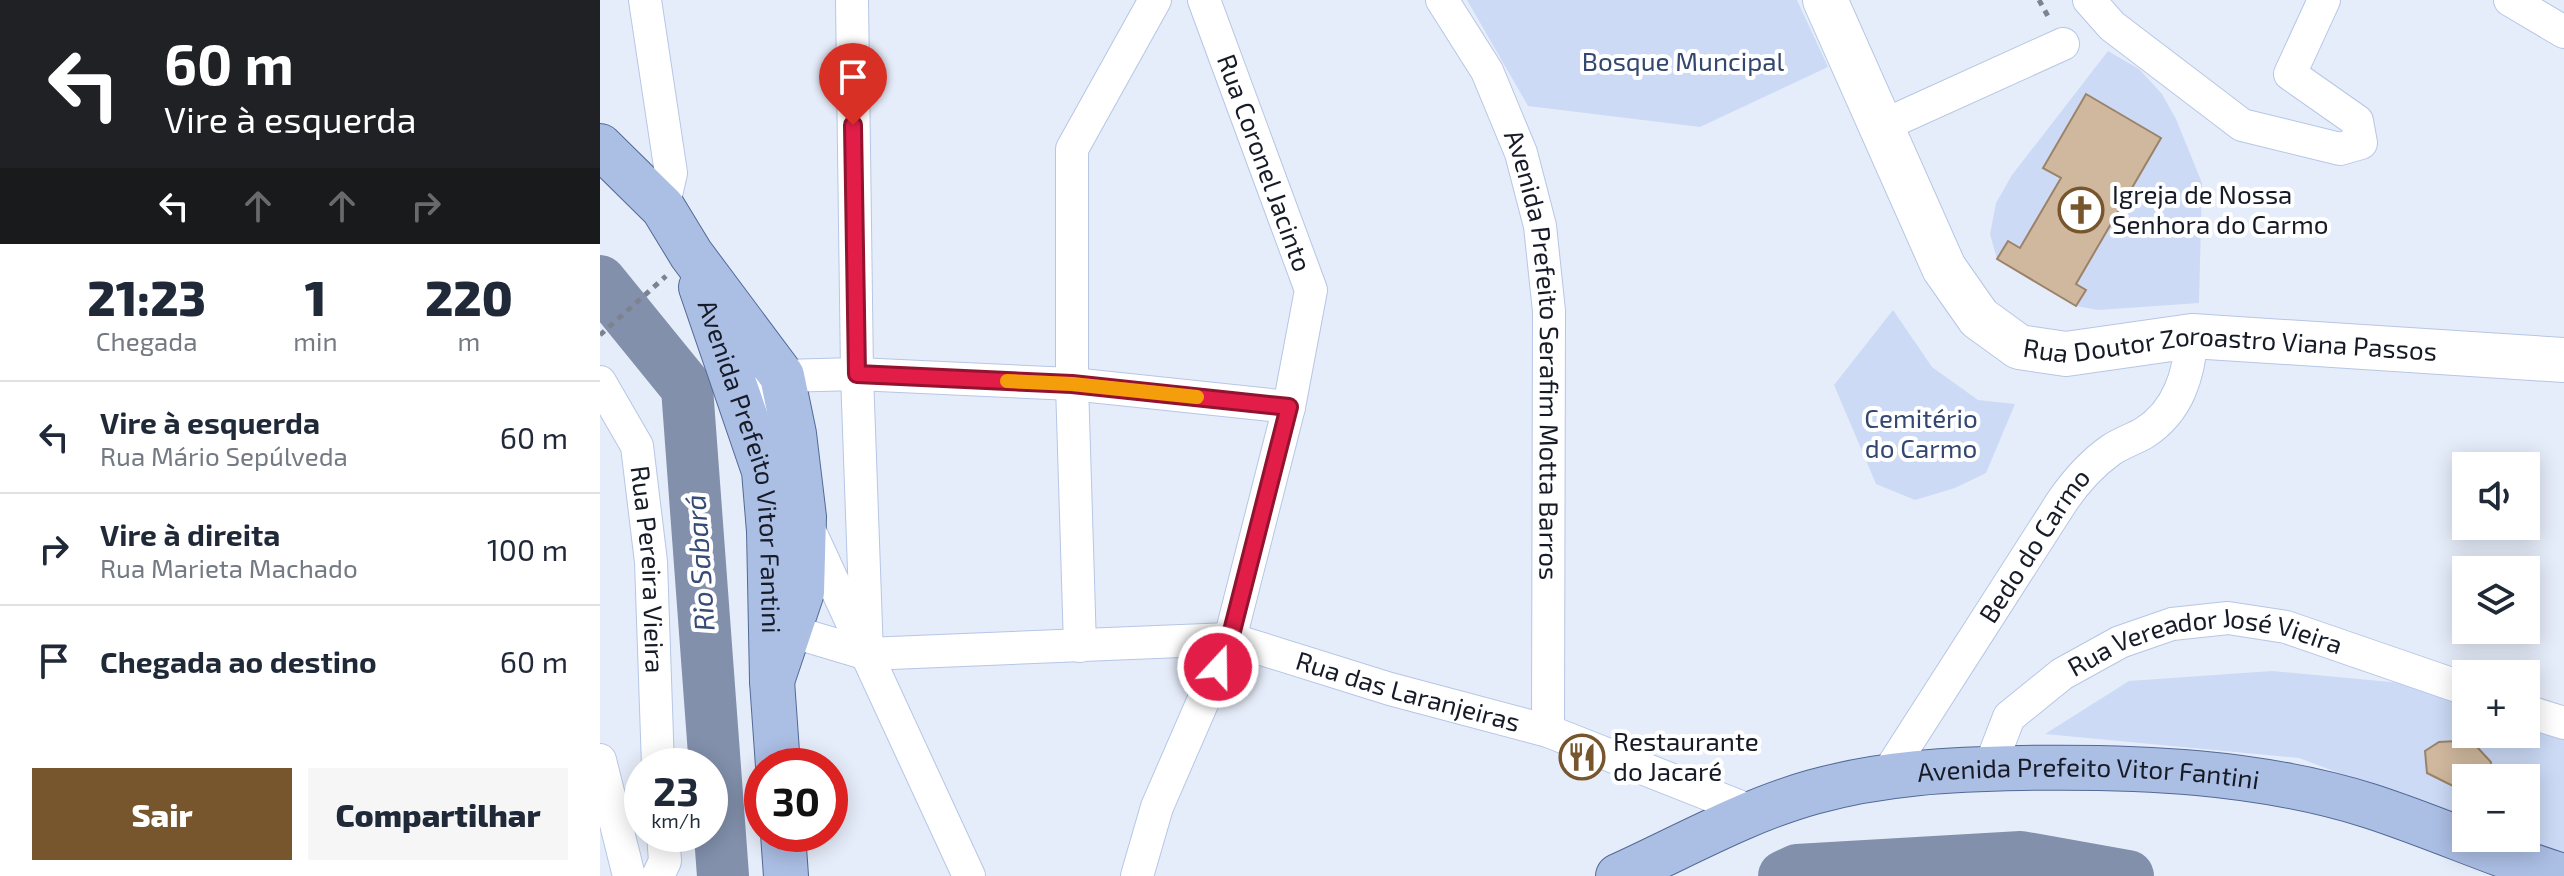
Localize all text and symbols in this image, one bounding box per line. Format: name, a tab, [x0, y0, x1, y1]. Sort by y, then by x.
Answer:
text: 60 m	[164, 29, 294, 96]
icon: left	[32, 32, 136, 136]
pin	[819, 43, 887, 125]
park label: Bosque Muncipal	[1582, 45, 1785, 76]
street label: Rua Coronel Jacinto	[1212, 50, 1319, 275]
icon: arrive	[831, 55, 875, 99]
text: Vire à esquerda	[164, 97, 416, 140]
street label: Avenida Prefeito Serafim Motta Barros	[1499, 125, 1566, 580]
place label: Igreja de Nossa Senhora do Carmo	[2112, 178, 2329, 239]
icon: left	[152, 184, 196, 228]
icon: ahead	[236, 184, 280, 228]
icon: ahead	[320, 184, 364, 228]
icon: right	[404, 184, 448, 228]
church icon: Igreja de Nossa Senhora do Carmo	[2057, 186, 2105, 234]
text: 21:23	[87, 268, 206, 326]
text: 1	[305, 268, 326, 326]
text: 220	[425, 268, 513, 326]
street label: Avenida Prefeito Vitor Fantini	[693, 295, 788, 634]
street label: Rua Doutor Zoroastro Viana Passos	[2021, 319, 2438, 368]
text: Chegada	[96, 325, 198, 356]
text: min	[293, 325, 338, 356]
text: m	[457, 325, 480, 356]
park label: Cemitério do Carmo	[1864, 402, 1978, 463]
text: Vire à esquerda	[100, 404, 320, 440]
icon: left	[32, 415, 76, 459]
text: 60 m	[500, 419, 568, 455]
text: Rua Mário Sepúlveda	[100, 440, 348, 471]
map controls	[2452, 452, 2540, 852]
button: sound	[2452, 452, 2540, 540]
street label: Bedo do Carmo	[1972, 461, 2095, 628]
street label: Rua Pereira Vieira	[626, 464, 672, 674]
water label: Rio Sabará	[677, 494, 721, 633]
text: Vire à direita	[100, 516, 280, 552]
icon: right	[32, 527, 76, 571]
text: 100 m	[487, 531, 568, 567]
text: Rua Marieta Machado	[100, 552, 358, 583]
button: layers	[2452, 556, 2540, 644]
street label: Rua Vereador José Vieira	[2062, 601, 2347, 682]
position arrow	[1176, 625, 1260, 709]
icon: arrive	[32, 639, 76, 683]
text: Chegada ao destino	[100, 643, 377, 679]
text: 60 m	[500, 643, 568, 679]
street label: Rua das Laranjeiras	[1293, 644, 1524, 737]
button: +	[2452, 660, 2540, 748]
place label: Restaurante do Jacaré	[1613, 725, 1759, 786]
restaurant icon: Restaurante do Jacaré	[1558, 733, 1606, 781]
speed limit sign: 30	[744, 748, 848, 852]
street label: Avenida Prefeito Vitor Fantini	[1916, 751, 2262, 794]
button: −	[2452, 764, 2540, 852]
text: 23	[653, 766, 699, 814]
button: Sair	[32, 768, 292, 860]
button: Compartilhar	[308, 768, 568, 860]
text: km/h	[651, 808, 701, 832]

